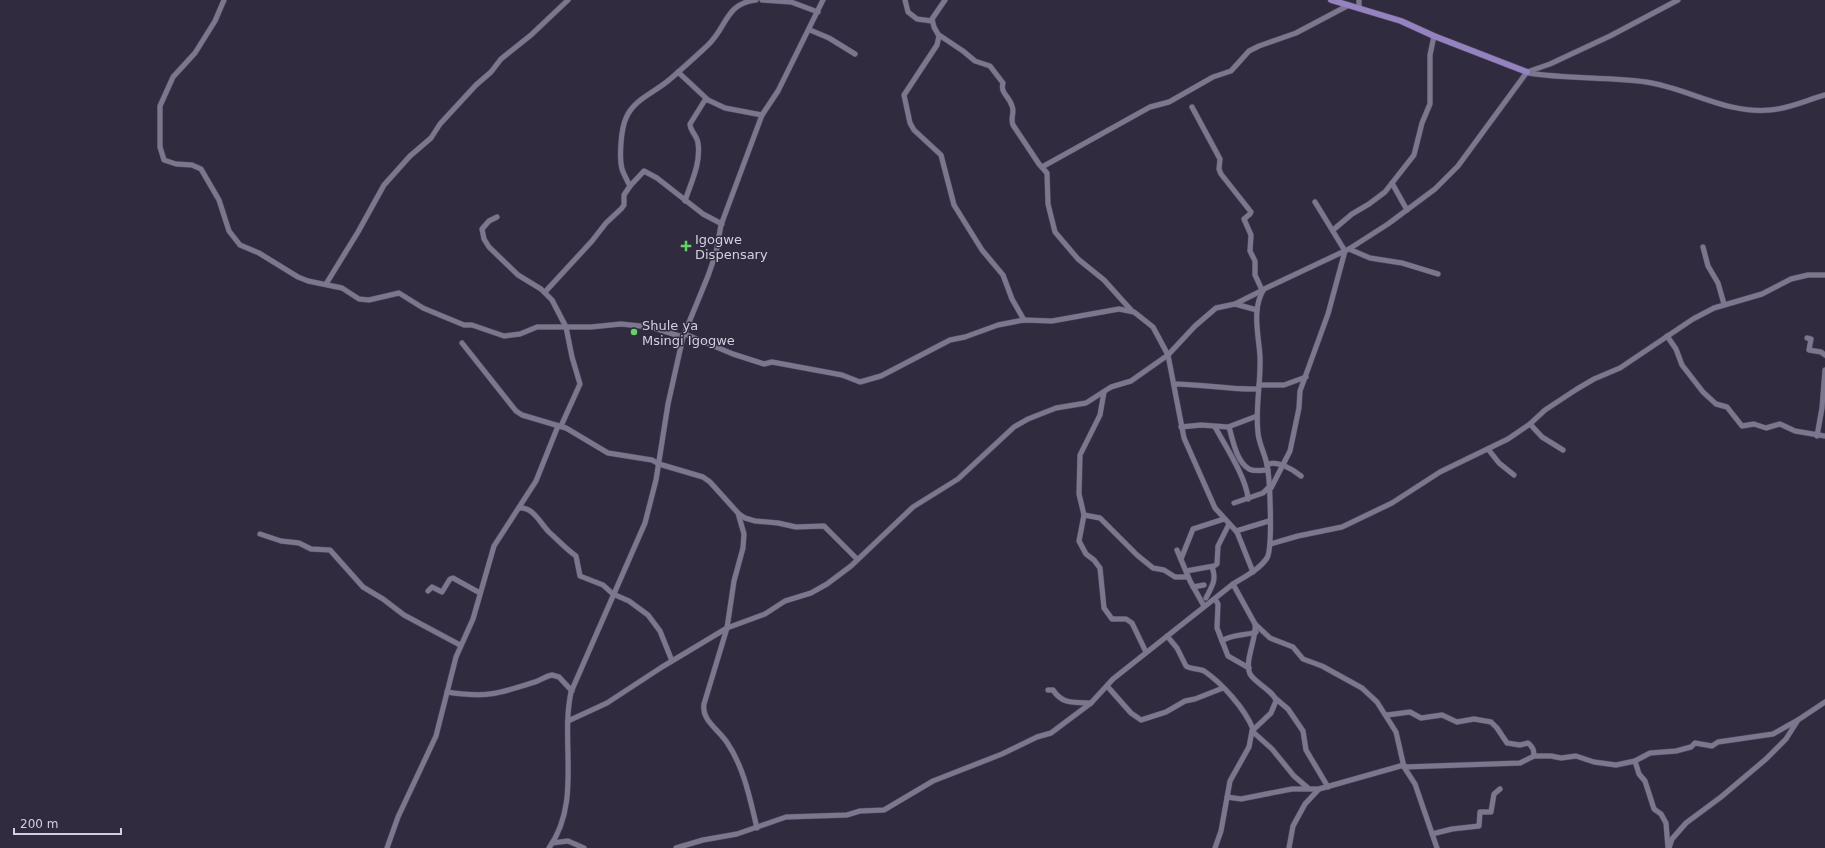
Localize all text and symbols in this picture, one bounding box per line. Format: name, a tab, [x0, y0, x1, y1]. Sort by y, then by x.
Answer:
place label: Igogwe Dispensary	[695, 232, 768, 262]
marker: Igogwe Dispensary	[680, 240, 692, 252]
place label: Shule ya Msingi Igogwe	[642, 318, 735, 348]
marker: Shule ya Msingi Igogwe	[629, 327, 639, 337]
scale bar	[14, 810, 121, 836]
text: 200 m	[20, 817, 58, 831]

